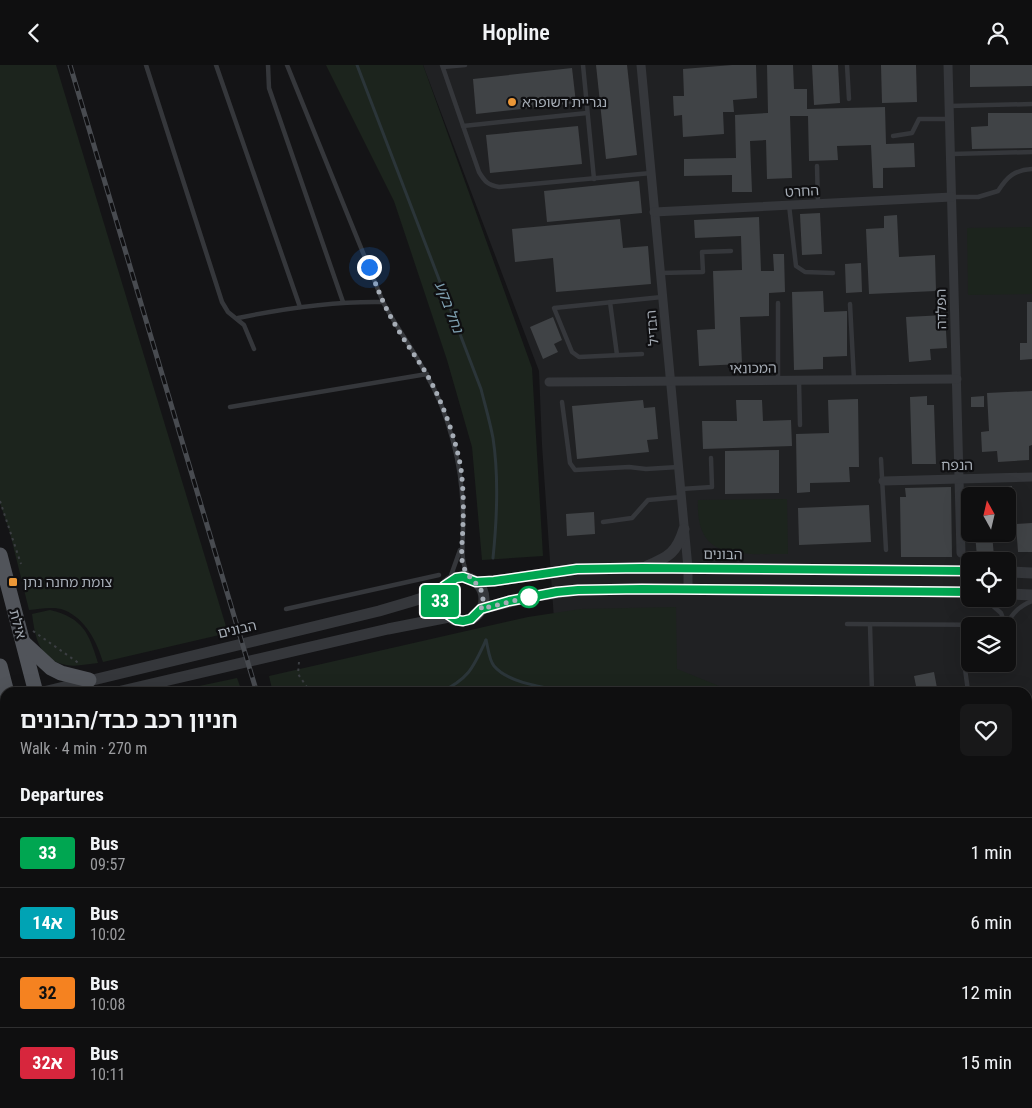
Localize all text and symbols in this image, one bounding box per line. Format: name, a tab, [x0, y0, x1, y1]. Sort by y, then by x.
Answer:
icon: back	[20, 19, 48, 47]
icon: person	[984, 19, 1012, 47]
text: Hopline	[482, 20, 550, 45]
place label: נגריית דשופרא	[522, 94, 607, 110]
marker: נגריית דשופרא	[506, 96, 518, 108]
street label: החרט	[785, 182, 819, 200]
your location	[357, 255, 382, 280]
water label: נחל בקע	[431, 279, 468, 337]
street label: הפלדה	[933, 289, 949, 329]
street label: הבדיל	[642, 310, 662, 346]
street label: המכונאי	[729, 360, 777, 376]
street label: הנפח	[941, 457, 973, 473]
north arrow	[961, 487, 1016, 543]
map controls	[961, 487, 1016, 672]
street label: הבונים	[703, 546, 743, 562]
button: locate	[961, 552, 1016, 607]
place label: צומת מחנה נתן	[23, 574, 113, 590]
marker: צומת מחנה נתן	[7, 576, 19, 588]
line badge: 33	[418, 585, 462, 617]
unlabelled marker	[518, 586, 540, 608]
text: 33	[431, 590, 449, 611]
street label: אילת	[6, 608, 30, 640]
street label: הבונים	[216, 617, 258, 641]
button: layers	[961, 617, 1016, 672]
button: heart	[960, 704, 1012, 756]
text: חניון רכב כבד/הבונים	[20, 706, 238, 734]
text: Walk · 4 min · 270 m	[20, 739, 147, 758]
text: Departures	[20, 783, 104, 806]
text: Bus	[90, 832, 119, 855]
text: 1 min	[970, 841, 1012, 864]
text: 33	[38, 842, 57, 863]
text: 09:57	[90, 855, 125, 874]
text: Bus	[90, 902, 119, 925]
text: 6 min	[970, 911, 1012, 934]
text: 14א	[32, 912, 63, 933]
text: 10:02	[90, 925, 125, 944]
text: Bus	[90, 972, 119, 995]
text: 12 min	[961, 981, 1012, 1004]
text: 32	[38, 982, 57, 1003]
text: 10:08	[90, 995, 125, 1014]
text: Bus	[90, 1042, 119, 1065]
text: 15 min	[961, 1051, 1012, 1074]
text: 32א	[32, 1052, 63, 1073]
text: 10:11	[90, 1065, 125, 1084]

